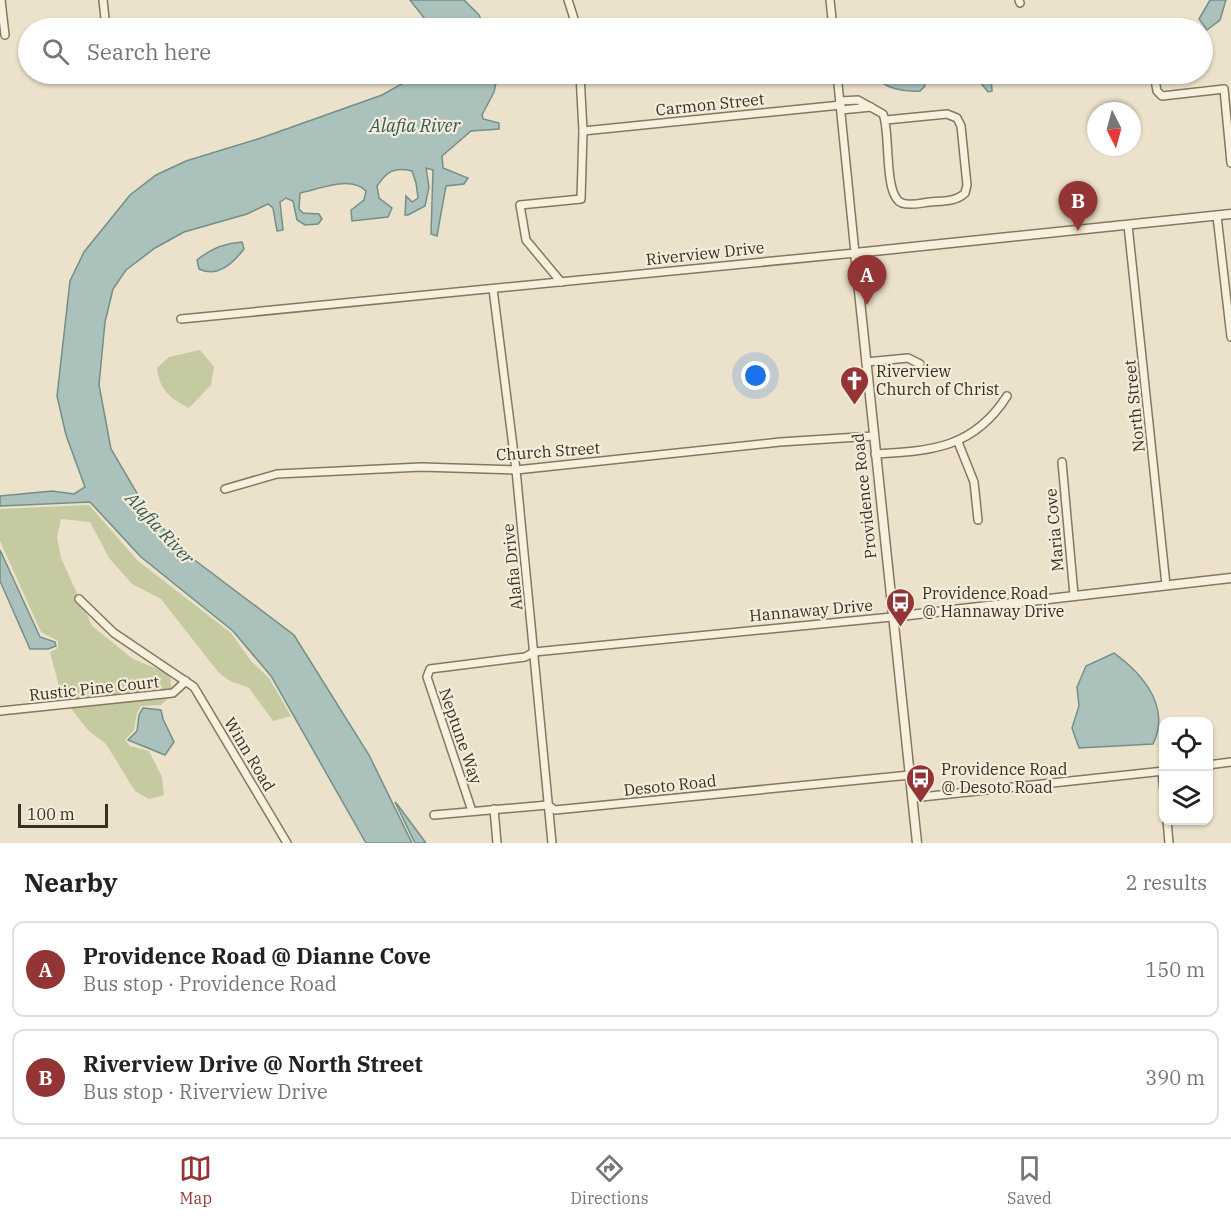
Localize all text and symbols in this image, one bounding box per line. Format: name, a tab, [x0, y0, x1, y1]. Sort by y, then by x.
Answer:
search box	[18, 18, 1213, 84]
icon: search	[39, 35, 72, 68]
text: Search here	[87, 37, 211, 66]
street label: Carmon Street	[655, 88, 766, 120]
north arrow	[1087, 102, 1141, 156]
water label: Alafia River	[369, 114, 462, 137]
pin: B	[1058, 182, 1098, 231]
street label: Riverview Drive	[645, 237, 765, 269]
pin: A	[848, 256, 886, 305]
street label: North Street	[1119, 358, 1149, 453]
your location	[741, 361, 770, 390]
place label: Riverview Church of Christ	[876, 361, 1000, 399]
church icon: Riverview Church of Christ	[839, 364, 871, 406]
street label: Providence Road	[847, 432, 881, 560]
street label: Church Street	[495, 437, 601, 465]
water label: Alafia River	[120, 486, 200, 570]
street label: Maria Cove	[1040, 488, 1068, 572]
street label: Alafia Drive	[497, 523, 527, 611]
place label: Providence Road @ Hannaway Drive	[922, 583, 1064, 621]
bus stop icon: Providence Road @ Hannaway Drive	[885, 586, 917, 628]
street label: Hannaway Drive	[748, 595, 874, 625]
street label: Rustic Pine Court	[28, 671, 160, 705]
street label: Neptune Way	[435, 685, 487, 787]
street label: Winn Road	[220, 713, 280, 795]
map controls	[1159, 717, 1213, 825]
button: locate	[1159, 717, 1213, 771]
place label: Providence Road @ Desoto Road	[941, 759, 1068, 797]
bus stop icon: Providence Road @ Desoto Road	[904, 762, 936, 804]
street label: Desoto Road	[623, 770, 718, 800]
button: layers	[1159, 771, 1213, 825]
scale bar	[18, 801, 108, 828]
text: 100 m	[27, 804, 75, 824]
text: Nearby	[24, 865, 118, 899]
text: 2 results	[1126, 869, 1207, 896]
text: Providence Road @ Dianne Cove	[83, 941, 431, 970]
text: A	[39, 956, 52, 983]
text: 150 m	[1145, 956, 1205, 983]
text: Bus stop · Providence Road	[83, 970, 337, 997]
text: Riverview Drive @ North Street	[83, 1049, 423, 1078]
text: B	[38, 1064, 53, 1091]
text: 390 m	[1145, 1064, 1205, 1091]
text: Bus stop · Riverview Drive	[83, 1078, 328, 1105]
tab: Map	[179, 1152, 212, 1208]
tab: Directions	[571, 1152, 649, 1208]
tab: Saved	[1007, 1152, 1052, 1208]

